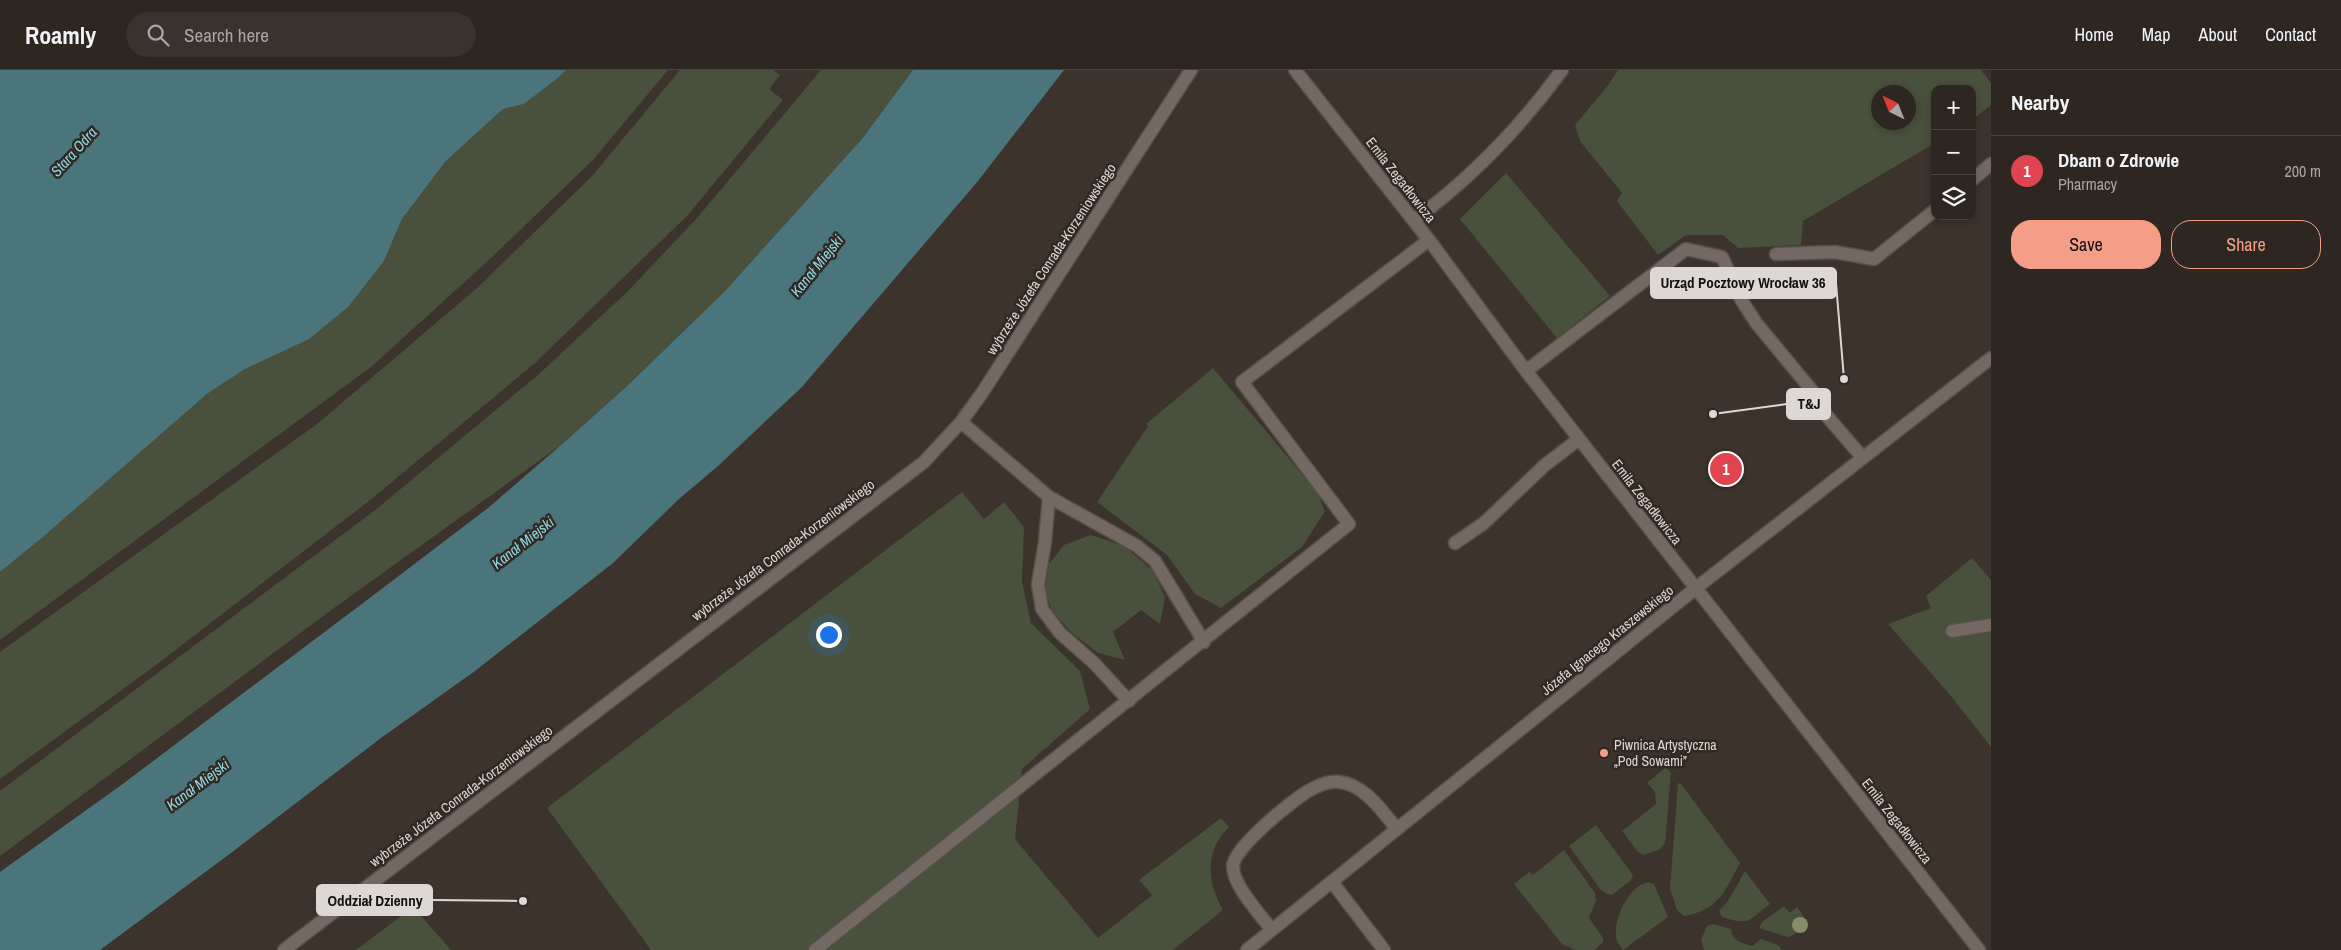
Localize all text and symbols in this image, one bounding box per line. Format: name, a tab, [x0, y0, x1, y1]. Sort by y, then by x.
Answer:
search box	[126, 12, 476, 57]
text: Roamly	[25, 19, 96, 51]
icon: search	[144, 21, 172, 49]
text: Search here	[184, 22, 269, 48]
text: Home	[2074, 22, 2114, 47]
text: Map	[2142, 22, 2171, 47]
text: About	[2199, 22, 2237, 47]
text: Contact	[2265, 22, 2316, 47]
north arrow	[1871, 85, 1916, 130]
map controls	[1931, 85, 1976, 220]
button: +	[1931, 85, 1976, 130]
text: Nearby	[2011, 88, 2069, 117]
water label: Stara Odra	[46, 122, 102, 181]
button: −	[1931, 130, 1976, 175]
street label: Emila Zegadłowicza	[1362, 134, 1440, 227]
text: Dbam o Zdrowie	[2058, 147, 2179, 173]
street label: wybrzeże Józefa Conrada-Korzeniowskiego	[982, 160, 1120, 358]
text: 1	[2023, 160, 2031, 182]
text: 200 m	[2285, 160, 2321, 182]
text: Pharmacy	[2058, 173, 2117, 195]
button: layers	[1931, 175, 1976, 220]
button: Save	[2011, 220, 2161, 269]
button: Share	[2171, 220, 2321, 269]
water label: Kanał Miejski	[785, 230, 848, 301]
callout: Urząd Pocztowy Wrocław 36	[1651, 268, 1836, 298]
text: Urząd Pocztowy Wrocław 36	[1660, 272, 1826, 293]
callout: T&J	[1787, 389, 1830, 419]
text: T&J	[1797, 393, 1821, 414]
pin: 1	[1710, 450, 1742, 488]
street label: Emila Zegadłowicza	[1608, 456, 1686, 549]
street label: wybrzeże Józefa Conrada-Korzeniowskiego	[688, 475, 878, 625]
water label: Kanał Miejski	[487, 511, 559, 574]
street label: Józefa Ignacego Kraszewskiego	[1537, 581, 1677, 699]
your location	[816, 622, 842, 648]
street label: wybrzeże Józefa Conrada-Korzeniowskiego	[366, 721, 556, 871]
place label: Piwnica Artystyczna „Pod Sowami”	[1614, 736, 1717, 770]
marker: Piwnica Artystyczna „Pod Sowami”	[1598, 747, 1610, 759]
water label: Kanał Miejski	[162, 754, 234, 815]
street label: Emila Zegadłowicza	[1858, 775, 1936, 868]
callout: Oddział Dzienny	[317, 885, 432, 915]
text: Oddział Dzienny	[327, 890, 423, 911]

